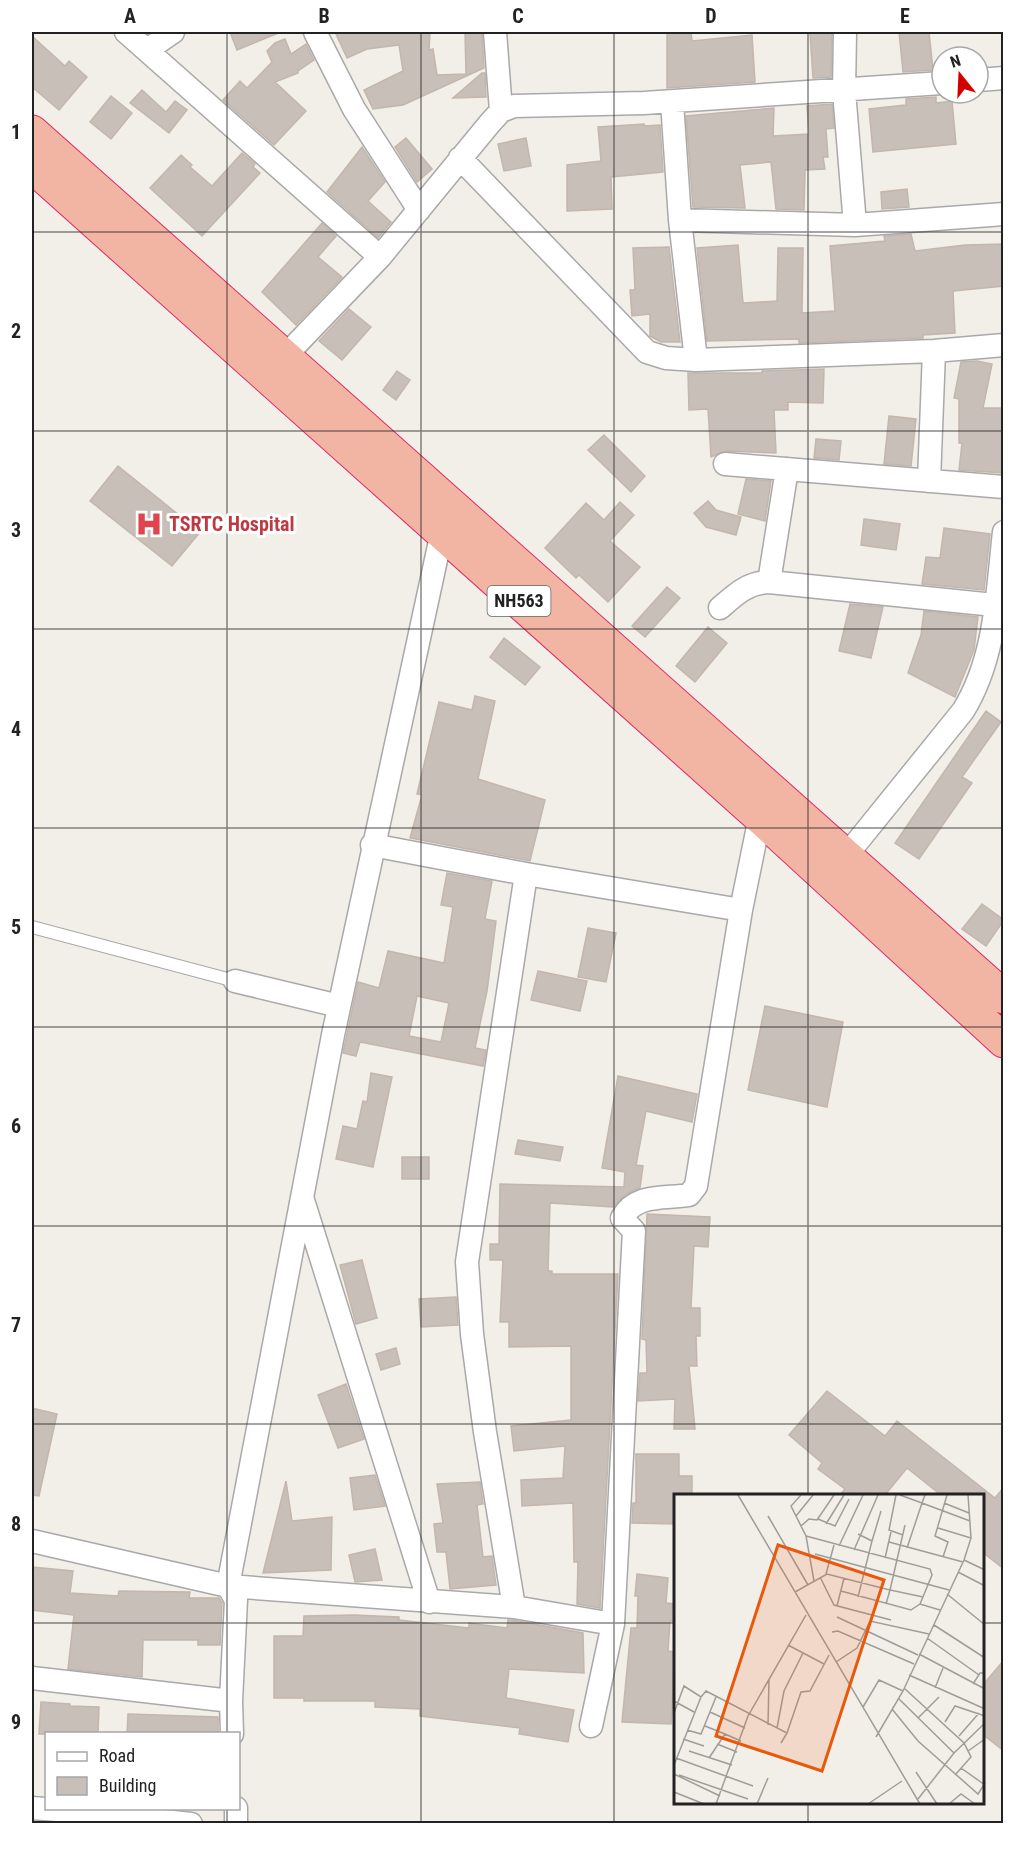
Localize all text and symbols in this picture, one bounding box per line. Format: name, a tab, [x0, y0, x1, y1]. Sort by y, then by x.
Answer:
text: A	[124, 4, 136, 28]
text: B	[318, 4, 330, 28]
text: C	[512, 4, 524, 28]
text: D	[705, 4, 717, 28]
text: E	[900, 4, 910, 28]
north arrow	[930, 45, 990, 105]
text: N	[948, 51, 963, 72]
text: 1	[11, 120, 21, 144]
text: 2	[11, 319, 21, 343]
hospital icon: TSRTC Hospital	[134, 509, 164, 539]
place label: TSRTC Hospital	[169, 512, 294, 536]
text: 3	[11, 518, 21, 542]
road number: NH563	[488, 586, 550, 616]
text: 4	[11, 717, 21, 741]
text: 5	[11, 915, 21, 939]
text: 6	[11, 1114, 21, 1138]
text: 7	[11, 1313, 21, 1337]
inset map	[674, 1494, 984, 1804]
text: 8	[11, 1512, 21, 1536]
text: 9	[11, 1710, 21, 1734]
legend	[45, 1732, 240, 1810]
text: Road	[99, 1745, 135, 1766]
text: Building	[99, 1775, 156, 1796]

